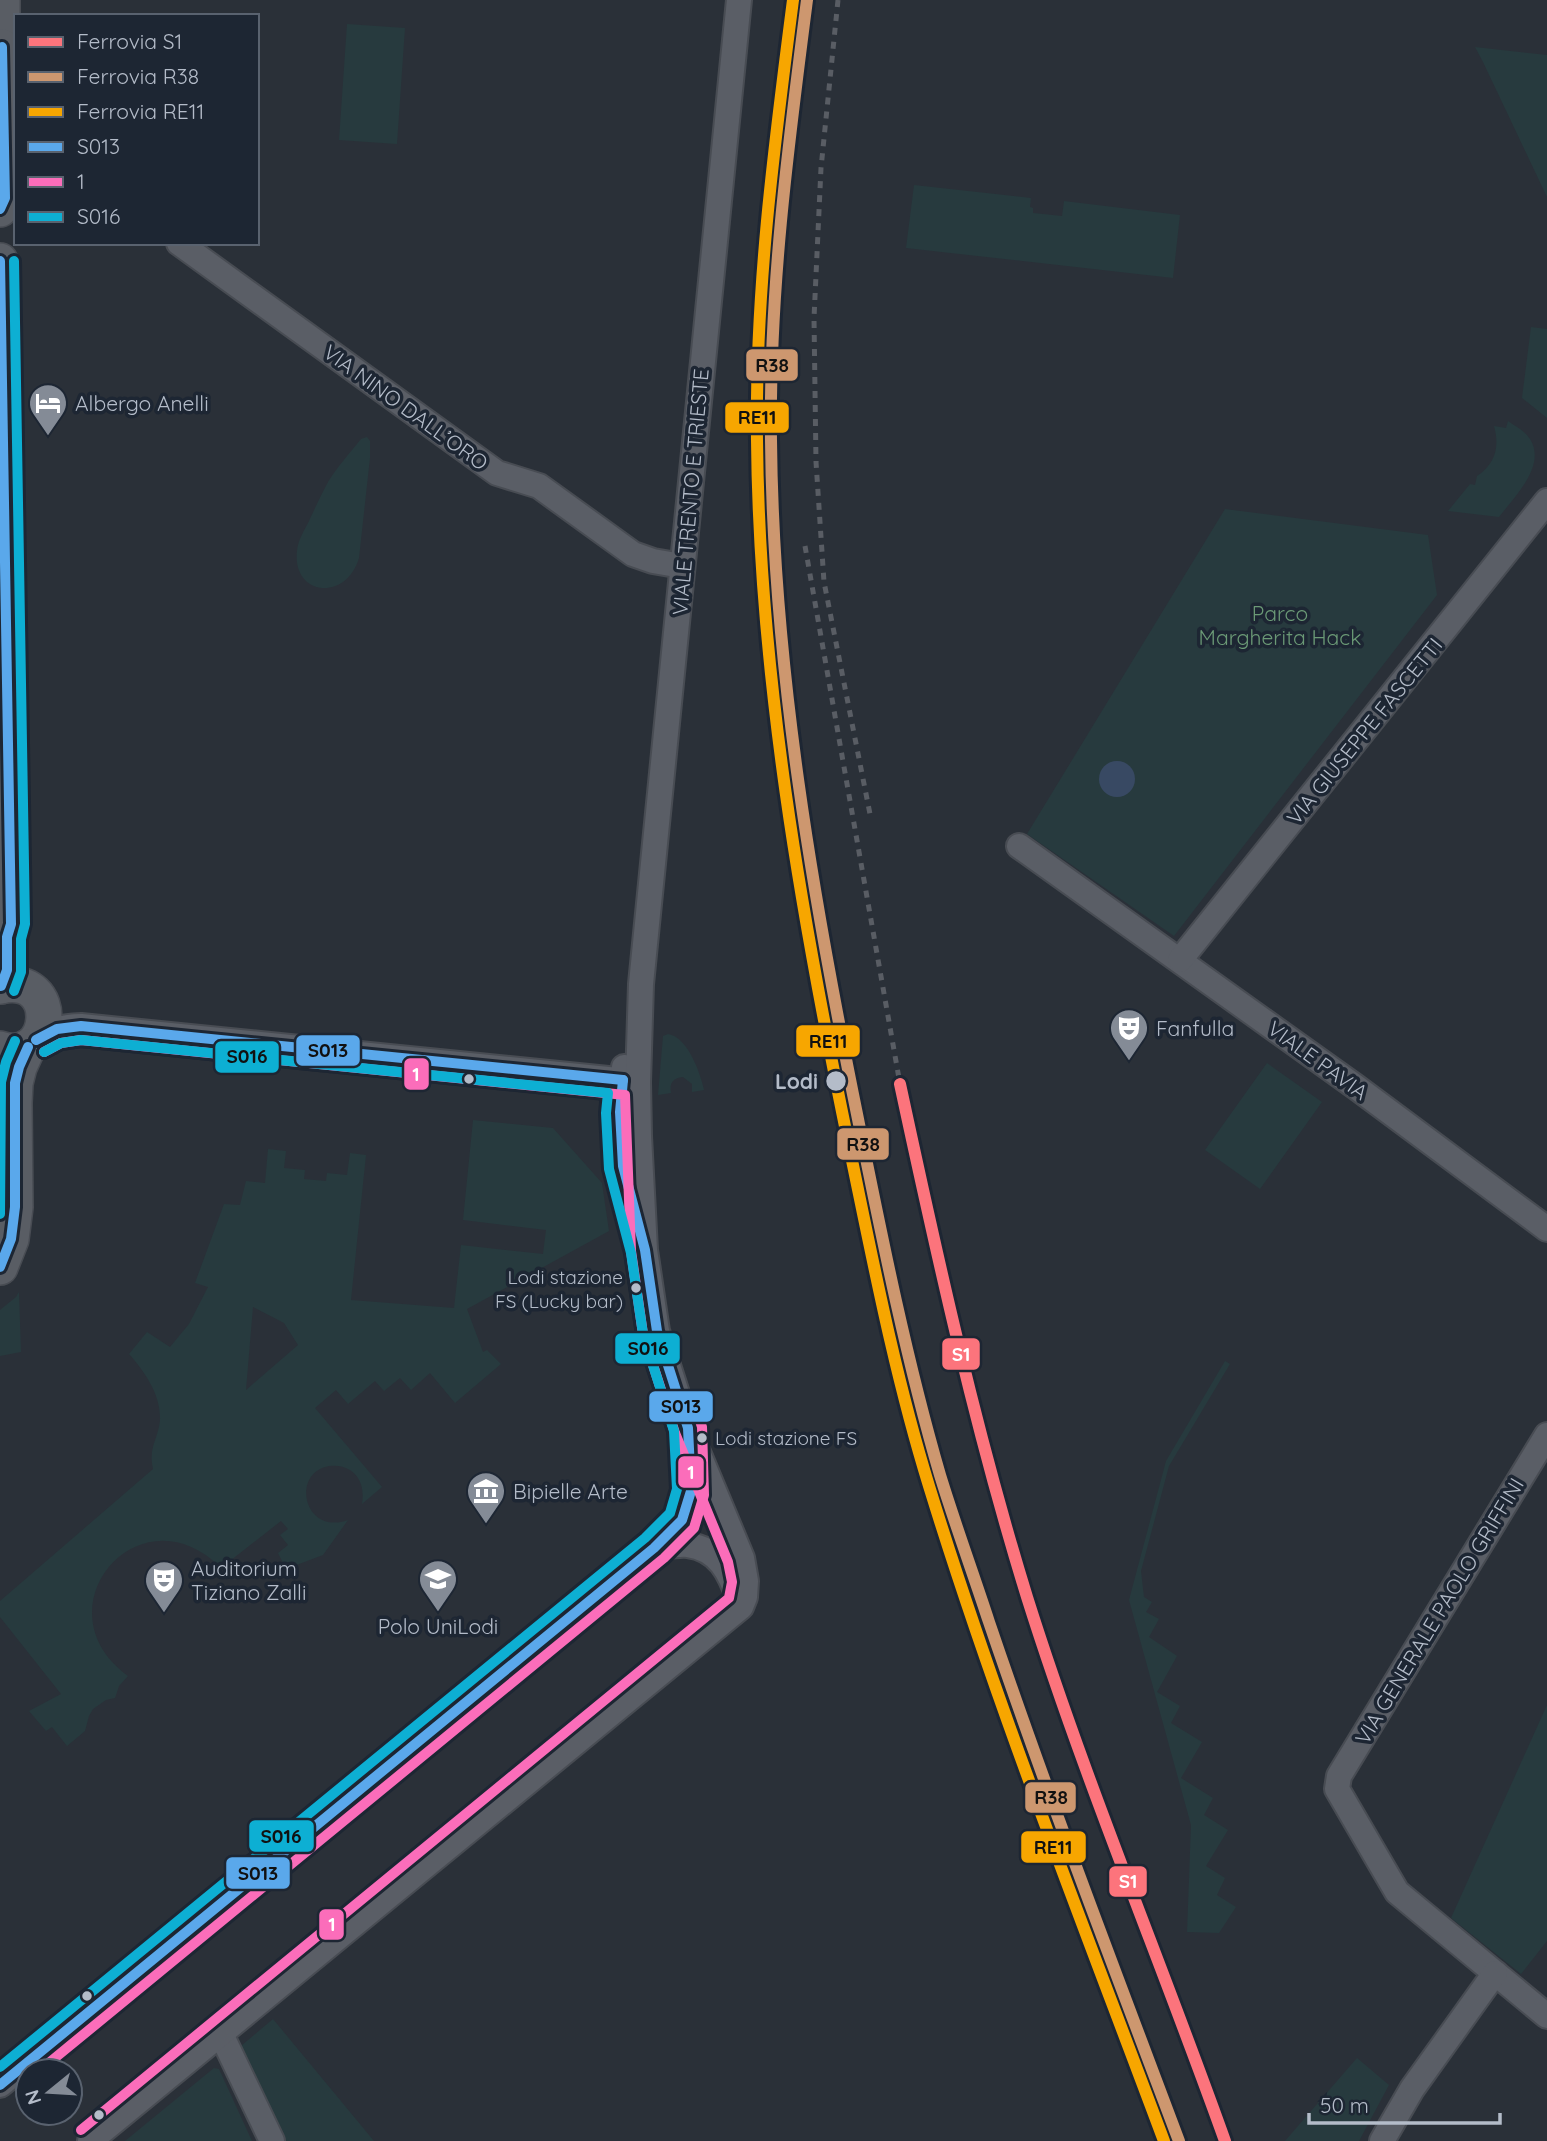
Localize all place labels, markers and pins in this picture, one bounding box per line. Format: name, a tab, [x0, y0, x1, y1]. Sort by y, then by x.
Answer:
hotel icon: Albergo Anelli	[27, 382, 69, 437]
place label: Albergo Anelli	[75, 390, 209, 416]
theatre icon: Fanfulla	[1108, 1007, 1150, 1062]
place label: Fanfulla	[1156, 1015, 1234, 1041]
place label: Lodi	[775, 1068, 818, 1094]
marker: Lodi	[824, 1069, 848, 1093]
unlabelled marker	[462, 1072, 476, 1086]
place label: Lodi stazione FS (Lucky bar)	[495, 1265, 623, 1313]
marker: Lodi stazione FS (Lucky bar)	[629, 1281, 643, 1295]
place label: Lodi stazione FS	[715, 1426, 857, 1450]
marker: Lodi stazione FS	[695, 1431, 709, 1445]
museum icon: Bipielle Arte	[465, 1470, 507, 1525]
place label: Bipielle Arte	[513, 1478, 628, 1504]
place label: Auditorium Tiziano Zalli	[191, 1555, 306, 1605]
school or university icon: Polo UniLodi	[417, 1558, 459, 1613]
theatre icon: Auditorium Tiziano Zalli	[143, 1559, 185, 1614]
place label: Polo UniLodi	[378, 1613, 498, 1639]
unlabelled marker	[80, 1989, 94, 2003]
unlabelled marker	[92, 2108, 106, 2122]

